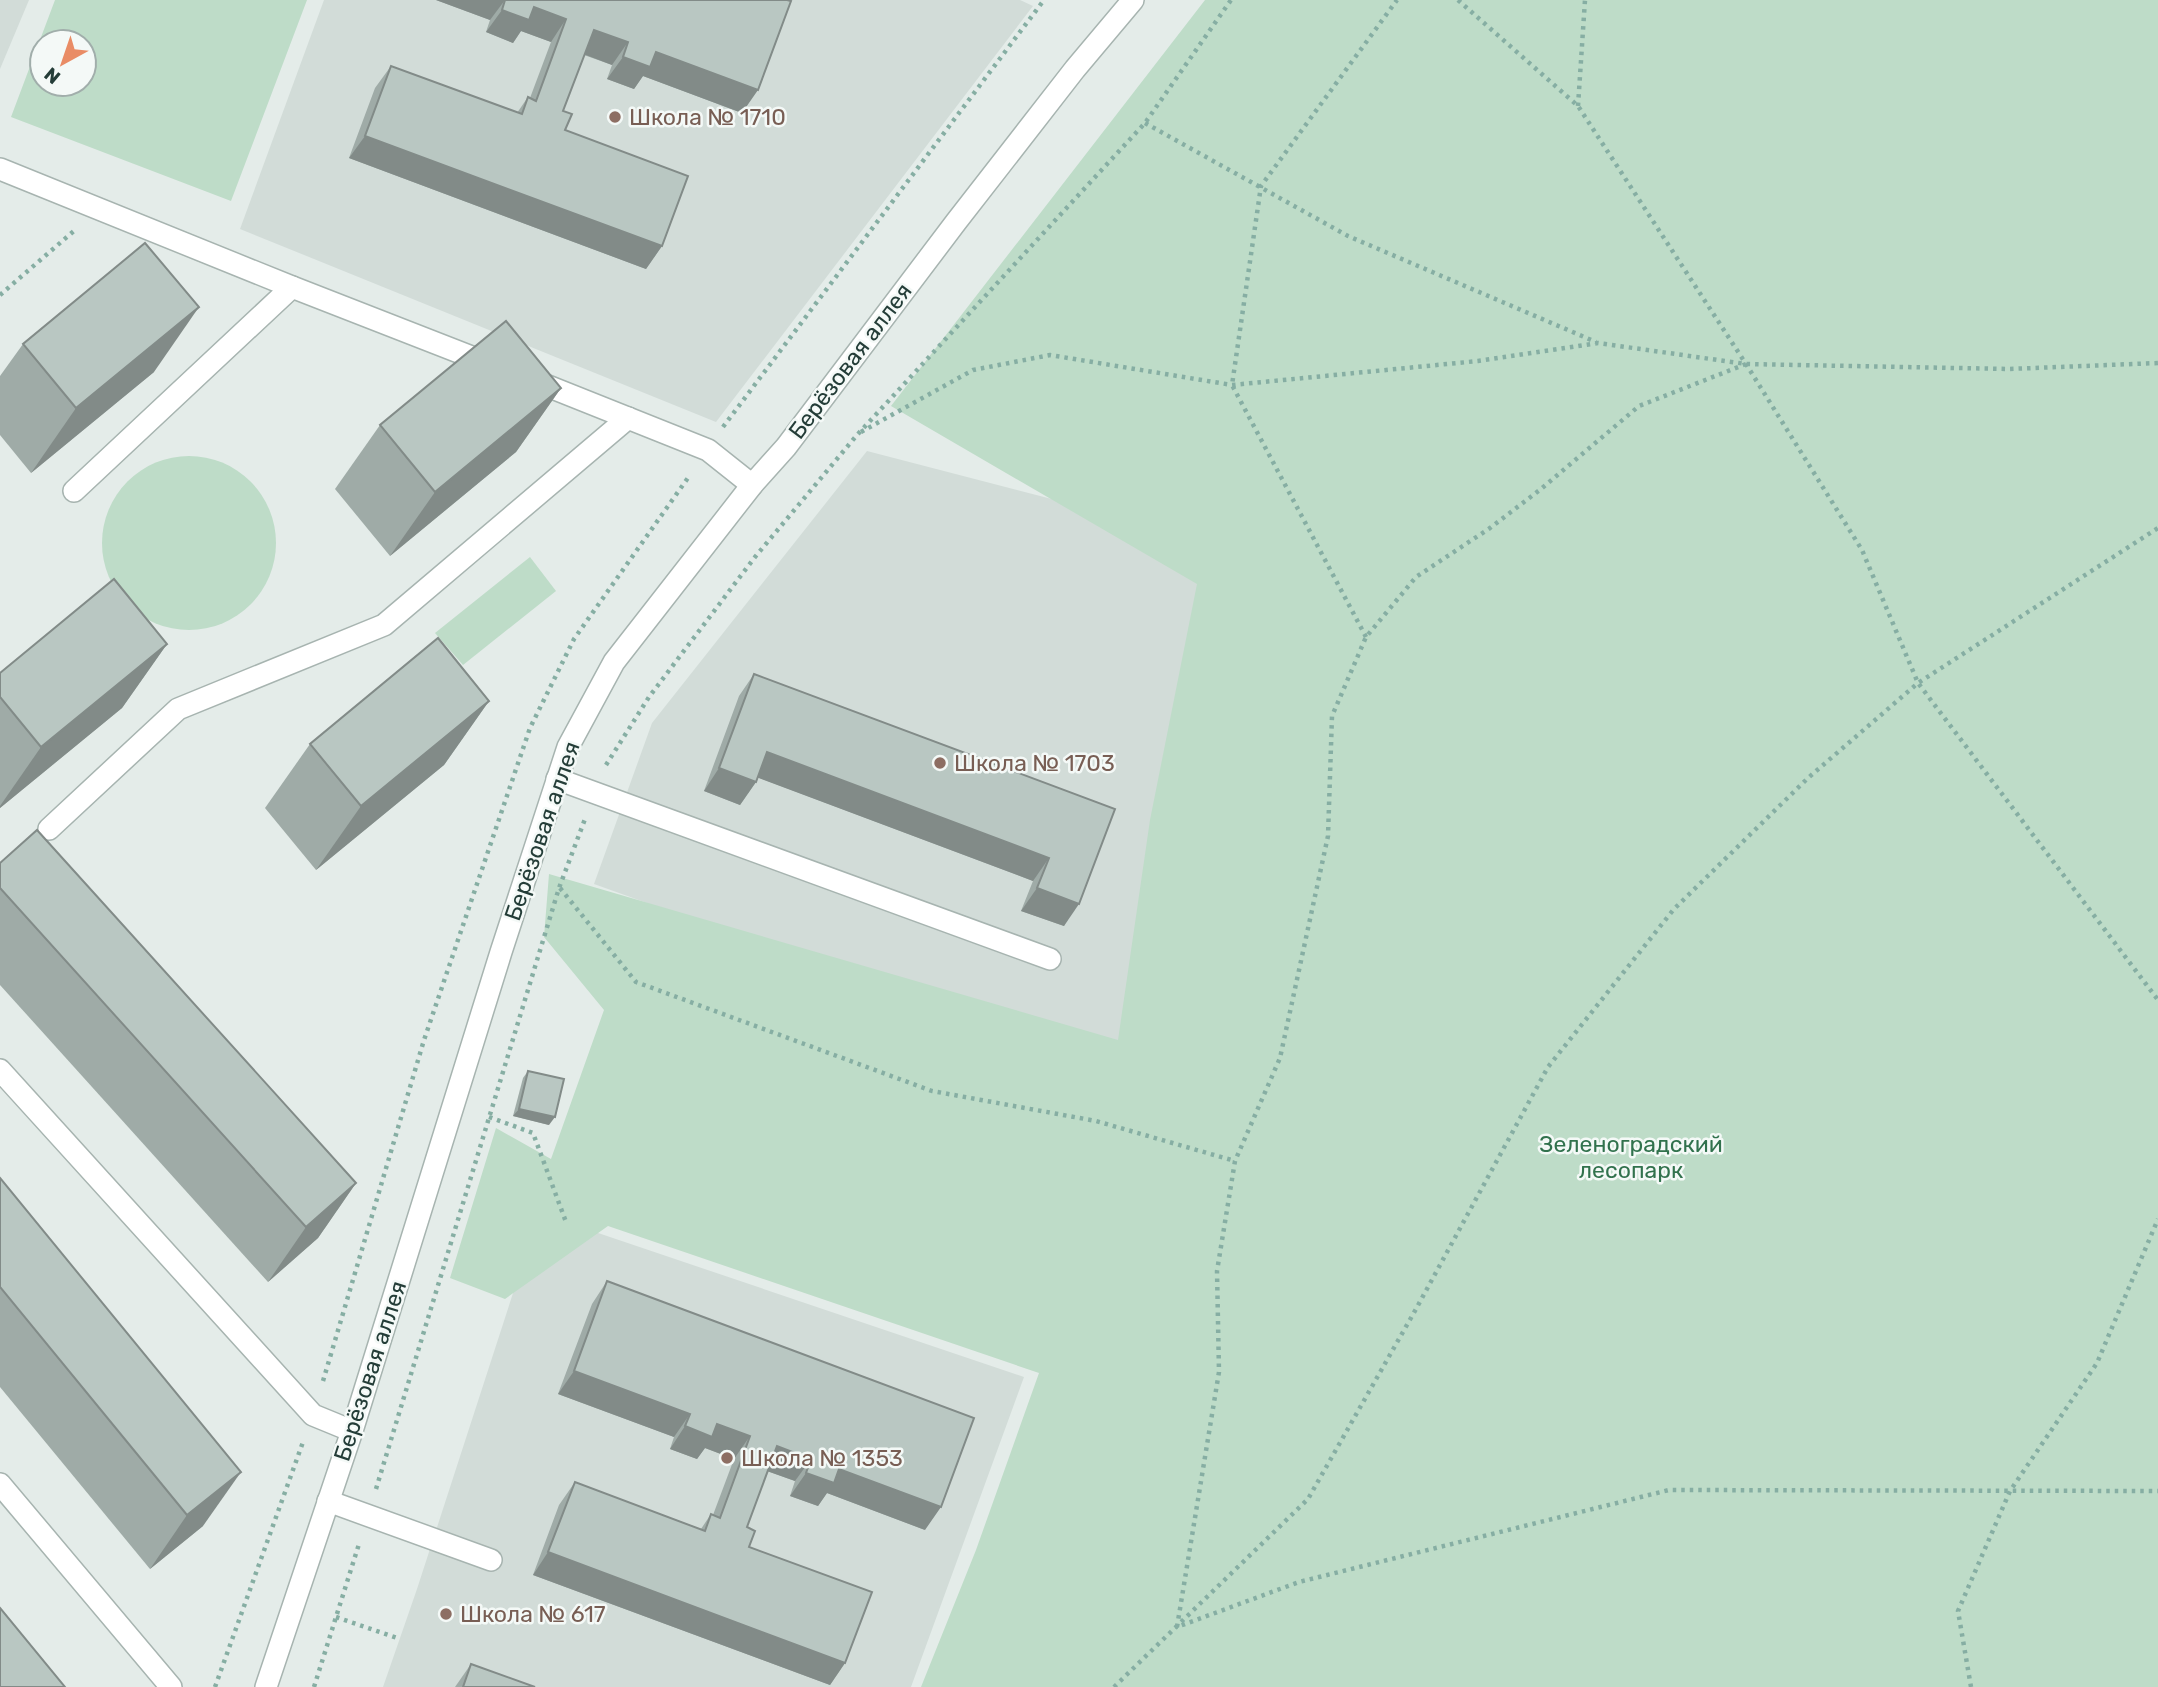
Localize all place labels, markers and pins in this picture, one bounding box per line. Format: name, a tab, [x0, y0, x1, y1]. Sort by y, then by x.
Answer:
place label: Школа № 1710	[629, 103, 786, 131]
marker: Школа № 1710	[607, 109, 623, 125]
place label: Школа № 1703	[954, 749, 1115, 777]
marker: Школа № 1703	[932, 755, 948, 771]
place label: Школа № 1353	[741, 1444, 903, 1472]
marker: Школа № 1353	[719, 1450, 735, 1466]
place label: Школа № 617	[460, 1600, 606, 1628]
marker: Школа № 617	[438, 1606, 454, 1622]

